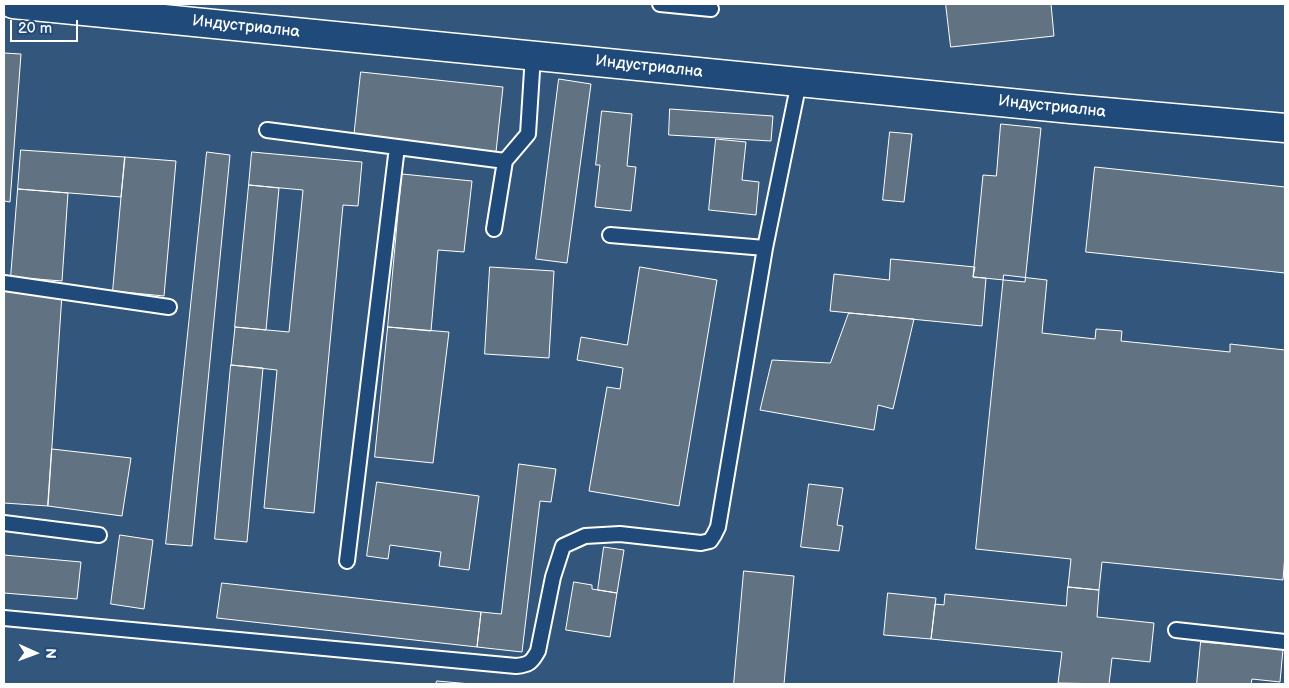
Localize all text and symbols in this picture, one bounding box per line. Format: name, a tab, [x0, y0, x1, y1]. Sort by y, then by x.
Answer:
scale bar	[12, 10, 80, 42]
street label: Индустриална	[191, 12, 301, 42]
text: 20 m	[18, 19, 52, 38]
street label: Индустриална	[594, 52, 704, 82]
street label: Индустриална	[997, 92, 1107, 122]
north arrow	[10, 628, 60, 678]
text: N	[42, 648, 59, 659]

